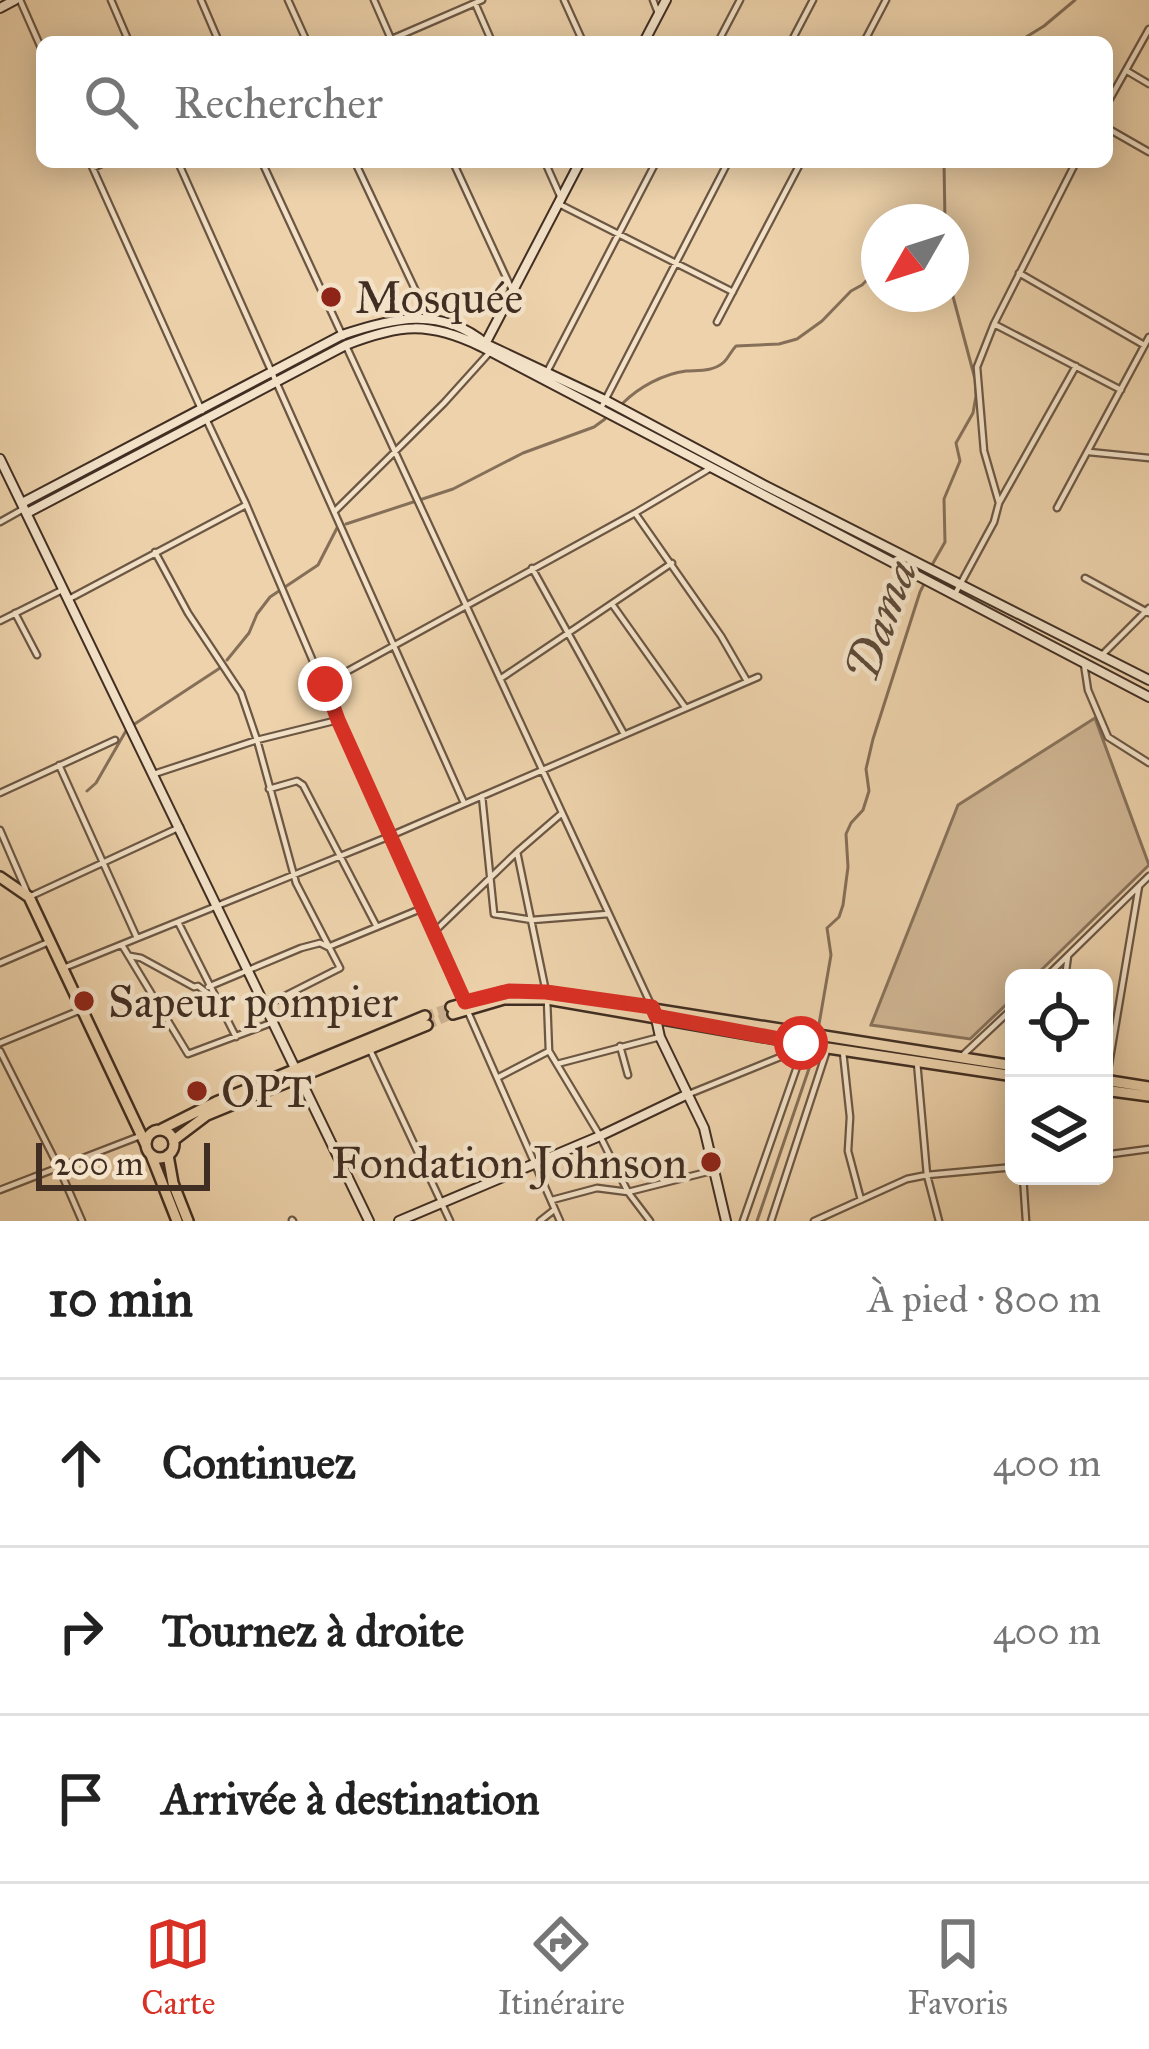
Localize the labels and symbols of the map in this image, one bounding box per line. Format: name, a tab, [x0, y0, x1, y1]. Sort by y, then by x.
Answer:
north arrow	[861, 204, 969, 312]
place label: Mosquée	[355, 270, 523, 325]
marker: Mosquée	[318, 284, 344, 310]
water label: Dama	[831, 551, 930, 689]
route end	[298, 657, 352, 711]
place label: Sapeur pompier	[108, 974, 398, 1029]
marker: Sapeur pompier	[71, 988, 97, 1014]
route start	[774, 1016, 828, 1070]
place label: OPT	[221, 1064, 312, 1119]
marker: OPT	[184, 1078, 210, 1104]
place label: Fondation Johnson	[331, 1135, 687, 1190]
scale bar	[36, 1137, 210, 1190]
marker: Fondation Johnson	[698, 1149, 724, 1175]

